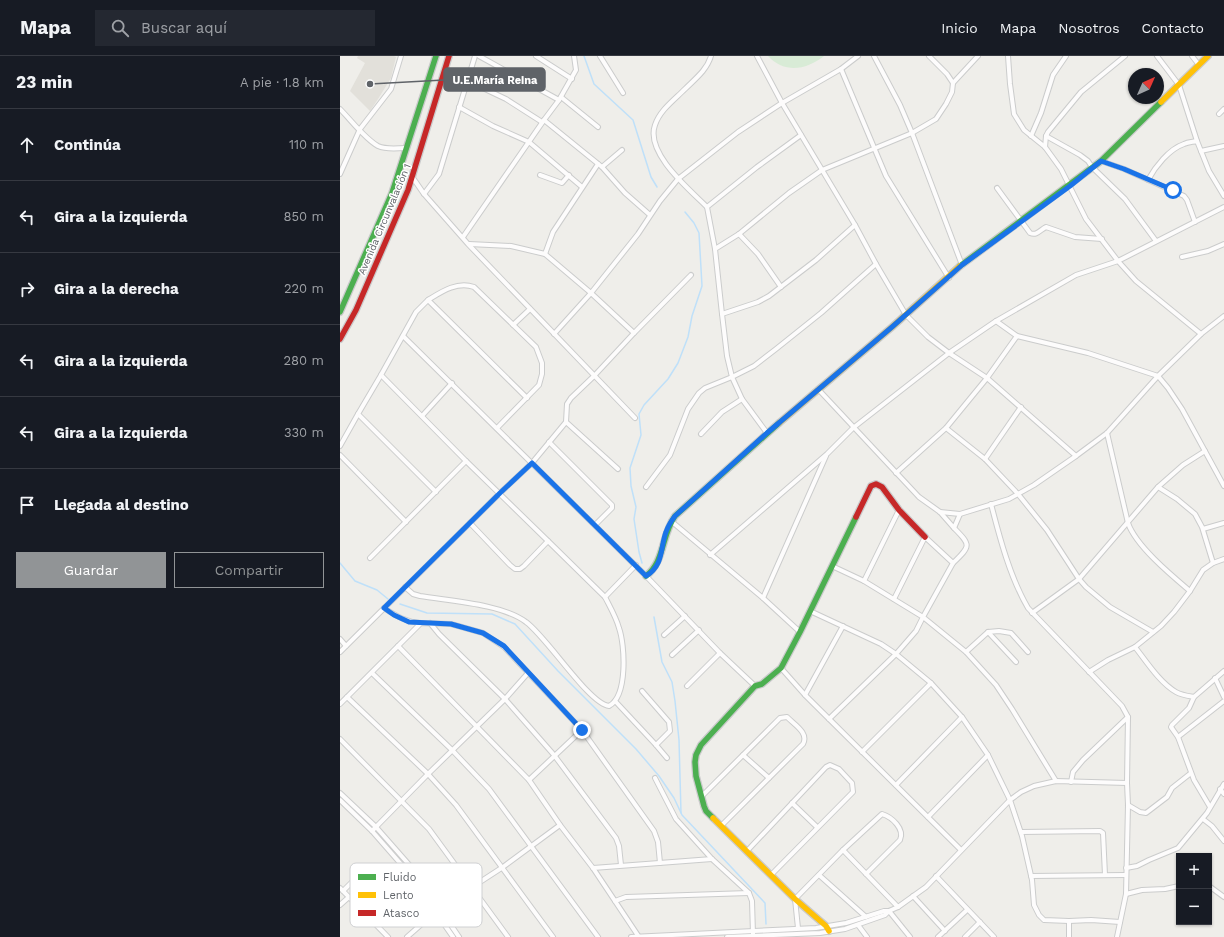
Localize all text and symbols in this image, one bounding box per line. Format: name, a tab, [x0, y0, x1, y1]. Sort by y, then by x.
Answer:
search box	[95, 10, 375, 46]
text: Mapa	[20, 16, 71, 39]
icon: search	[109, 17, 131, 39]
text: Buscar aquí	[141, 19, 227, 37]
text: Inicio	[941, 20, 978, 36]
text: Mapa	[1000, 20, 1036, 36]
text: Nosotros	[1058, 20, 1120, 36]
text: Contacto	[1142, 20, 1204, 36]
callout: U.E.María Reina	[444, 68, 545, 91]
north arrow	[1128, 68, 1164, 104]
text: 23 min	[16, 72, 73, 92]
text: U.E.María Reina	[453, 74, 538, 87]
text: A pie · 1.8 km	[240, 75, 324, 90]
icon: ahead	[16, 134, 38, 156]
text: Continúa	[54, 136, 121, 154]
text: 110 m	[289, 137, 324, 152]
street label: Avenida Circunvalación 1	[356, 162, 413, 276]
route start	[1164, 181, 1182, 199]
icon: left	[16, 206, 38, 228]
text: Gira a la izquierda	[54, 208, 187, 226]
text: 850 m	[284, 209, 324, 224]
icon: right	[16, 278, 38, 300]
text: Gira a la derecha	[54, 280, 179, 298]
text: 220 m	[284, 281, 324, 296]
icon: left	[16, 350, 38, 372]
text: Gira a la izquierda	[54, 352, 187, 370]
text: 280 m	[284, 353, 324, 368]
icon: left	[16, 422, 38, 444]
text: Gira a la izquierda	[54, 424, 187, 442]
text: 330 m	[284, 425, 324, 440]
icon: arrive	[16, 494, 38, 516]
text: Llegada al destino	[54, 496, 189, 514]
button: Guardar	[16, 552, 166, 588]
button: Compartir	[174, 552, 324, 588]
route end	[573, 721, 591, 739]
map controls	[1176, 853, 1212, 925]
button: +	[1176, 853, 1212, 889]
legend	[350, 863, 482, 927]
text: Fluido	[383, 871, 416, 884]
text: Lento	[383, 889, 414, 902]
button: −	[1176, 889, 1212, 925]
text: Atasco	[383, 907, 419, 920]

